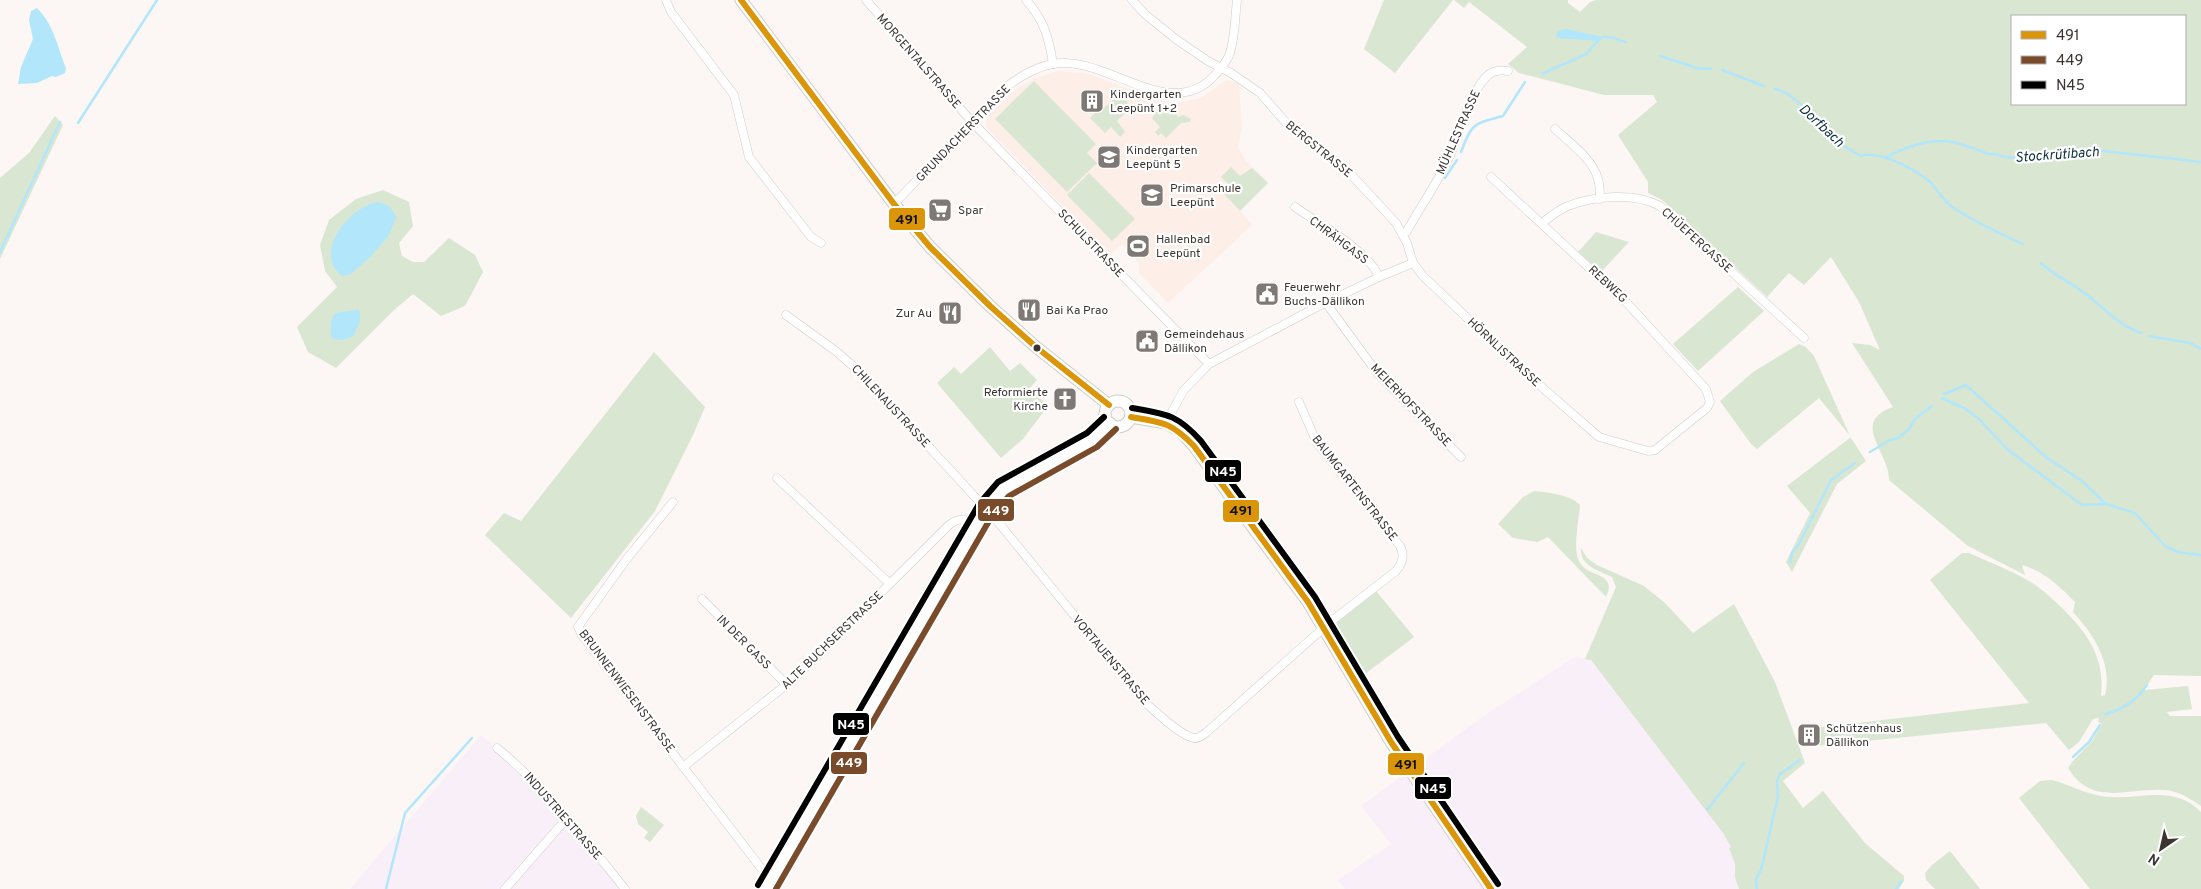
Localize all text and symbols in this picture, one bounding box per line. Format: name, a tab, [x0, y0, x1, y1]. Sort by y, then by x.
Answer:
street label: MORGENTALSTRASSE	[872, 11, 964, 113]
legend	[2011, 15, 2186, 105]
text: 491	[2056, 27, 2080, 46]
text: 449	[2056, 52, 2083, 71]
text: N45	[2056, 77, 2085, 96]
street label: GRUNDACHERSTRASSE	[913, 81, 1015, 186]
place label: Kindergarten Leepünt 1+2	[1110, 87, 1182, 117]
building icon: Kindergarten Leepünt 1+2	[1079, 88, 1105, 114]
street label: MÜHLESTRASSE	[1433, 88, 1485, 177]
water label: Dorfbach	[1795, 101, 1847, 152]
street label: BERGSTRASSE	[1281, 118, 1355, 182]
place label: Kindergarten Leepünt 5	[1126, 143, 1198, 173]
school or university icon: Kindergarten Leepünt 5	[1096, 144, 1122, 170]
water label: Stockrütibach	[2014, 144, 2100, 167]
place label: Primarschule Leepünt	[1170, 181, 1241, 211]
school or university icon: Primarschule Leepünt	[1139, 182, 1165, 208]
supermarket icon: Spar	[927, 197, 953, 223]
place label: Spar	[958, 203, 984, 219]
street label: CHÜEFERGASSE	[1657, 204, 1735, 277]
street label: SCHULSTRASSE	[1054, 206, 1127, 281]
line badge: 491	[888, 207, 926, 231]
text: 491	[895, 212, 919, 229]
street label: CHRÄHGASS	[1306, 213, 1371, 268]
place label: Hallenbad Leepünt	[1156, 232, 1210, 262]
sports icon: Hallenbad Leepünt	[1125, 233, 1151, 259]
street label: REBWEG	[1584, 263, 1630, 307]
place label: Feuerwehr Buchs-Dällikon	[1284, 280, 1365, 310]
public building icon: Feuerwehr Buchs-Dällikon	[1254, 281, 1280, 307]
restaurant icon: Bai Ka Prao	[1016, 297, 1042, 323]
restaurant icon: Zur Au	[937, 300, 963, 326]
place label: Bai Ka Prao	[1046, 303, 1109, 319]
place label: Zur Au	[896, 306, 932, 322]
street label: HÖRNLISTRASSE	[1463, 315, 1543, 391]
place label: Gemeindehaus Dällikon	[1164, 327, 1244, 357]
public building icon: Gemeindehaus Dällikon	[1134, 328, 1160, 354]
unlabelled marker	[1032, 343, 1042, 353]
street label: MEIERHOFSTRASSE	[1366, 361, 1454, 451]
street label: CHILENAUSTRASSE	[847, 362, 933, 452]
place label: Reformierte Kirche	[984, 385, 1048, 415]
church icon: Reformierte Kirche	[1052, 386, 1078, 412]
street label: BAUMGARTENSTRASSE	[1308, 432, 1401, 545]
line badge: N45	[1204, 459, 1242, 483]
text: N45	[1209, 464, 1237, 481]
line badge: 449	[977, 498, 1015, 522]
line badge: 491	[1222, 499, 1260, 523]
text: 449	[983, 503, 1009, 520]
text: 491	[1229, 503, 1253, 520]
street label: ALTE BUCHSERSTRASSE	[778, 588, 887, 694]
street label: IN DER GASS	[713, 612, 774, 673]
street label: VORTAUENSTRASSE	[1068, 612, 1152, 709]
street label: BRUNNENWIESENSTRASSE	[575, 627, 678, 757]
line badge: N45	[832, 712, 870, 736]
text: N45	[837, 717, 865, 734]
place label: Schützenhaus Dällikon	[1826, 721, 1902, 751]
building icon: Schützenhaus Dällikon	[1796, 722, 1822, 748]
line badge: 449	[830, 751, 868, 775]
line badge: 491	[1387, 752, 1425, 776]
text: 449	[836, 755, 862, 772]
text: 491	[1394, 757, 1418, 774]
street label: INDUSTRIESTRASSE	[520, 769, 605, 864]
line badge: N45	[1414, 776, 1452, 800]
text: N45	[1419, 781, 1447, 798]
north arrow	[2136, 824, 2186, 874]
text: N	[2146, 849, 2163, 868]

